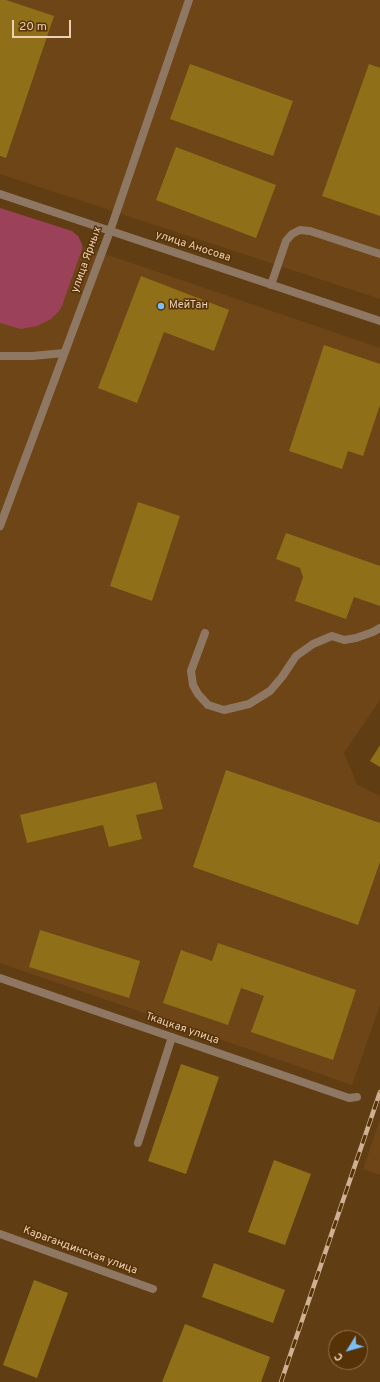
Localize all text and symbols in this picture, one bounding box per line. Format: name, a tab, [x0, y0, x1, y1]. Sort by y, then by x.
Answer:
scale bar	[14, 12, 73, 38]
text: 20 m	[19, 19, 47, 35]
street label: улица Ярных	[69, 225, 105, 295]
street label: улица Аносова	[154, 229, 232, 265]
place label: МейТан	[169, 299, 208, 313]
marker: МейТан	[156, 301, 166, 311]
street label: Ткацкая улица	[143, 1010, 221, 1048]
street label: Карагандинская улица	[21, 1224, 139, 1278]
north arrow	[328, 1330, 368, 1370]
text: С	[332, 1350, 347, 1364]

